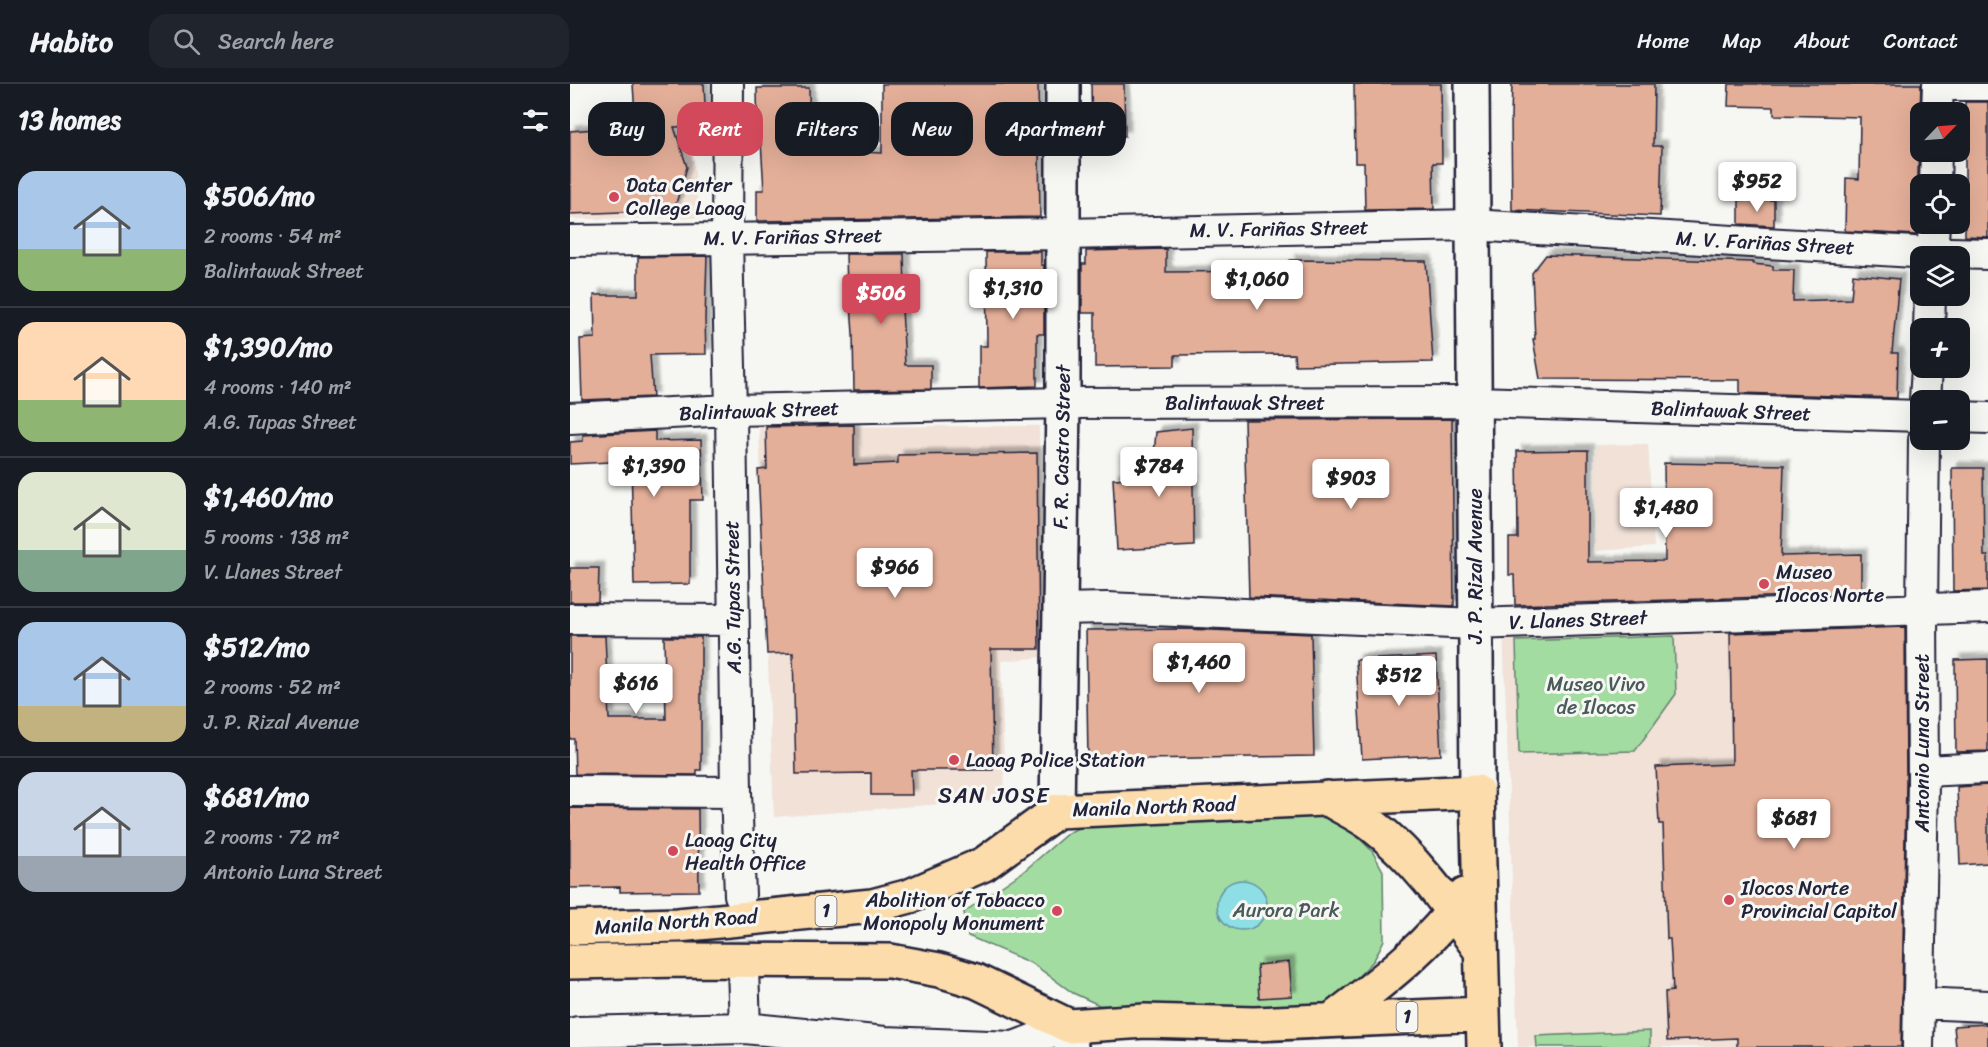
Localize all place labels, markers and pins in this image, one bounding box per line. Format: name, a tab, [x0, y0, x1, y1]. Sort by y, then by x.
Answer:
pin: $952	[1721, 162, 1793, 213]
place label: Data Center College Laoag	[626, 168, 745, 226]
marker: Data Center College Laoag	[607, 190, 621, 204]
pin: $1,060	[1208, 260, 1306, 311]
pin: $1,310	[964, 269, 1062, 320]
pin: $506	[845, 274, 917, 325]
pin: $1,390	[605, 447, 703, 498]
pin: $784	[1123, 447, 1195, 498]
pin: $903	[1315, 459, 1387, 510]
pin: $1,480	[1617, 488, 1715, 539]
pin: $966	[859, 548, 931, 599]
place label: Museo Ilocos Norte	[1775, 555, 1884, 613]
marker: Museo Ilocos Norte	[1757, 577, 1771, 591]
pin: $1,460	[1150, 643, 1248, 694]
pin: $512	[1363, 656, 1435, 707]
pin: $616	[600, 664, 672, 715]
place label: Laoag Police Station	[966, 743, 1145, 778]
marker: Laoag Police Station	[947, 753, 961, 767]
pin: $681	[1758, 799, 1830, 850]
place label: Laoag City Health Office	[685, 823, 806, 881]
marker: Laoag City Health Office	[666, 844, 680, 858]
place label: Ilocos Norte Provincial Capitol	[1740, 871, 1898, 929]
place label: Abolition of Tobacco Monopoly Monument	[863, 883, 1045, 941]
marker: Ilocos Norte Provincial Capitol	[1722, 893, 1736, 907]
marker: Abolition of Tobacco Monopoly Monument	[1050, 904, 1064, 918]

